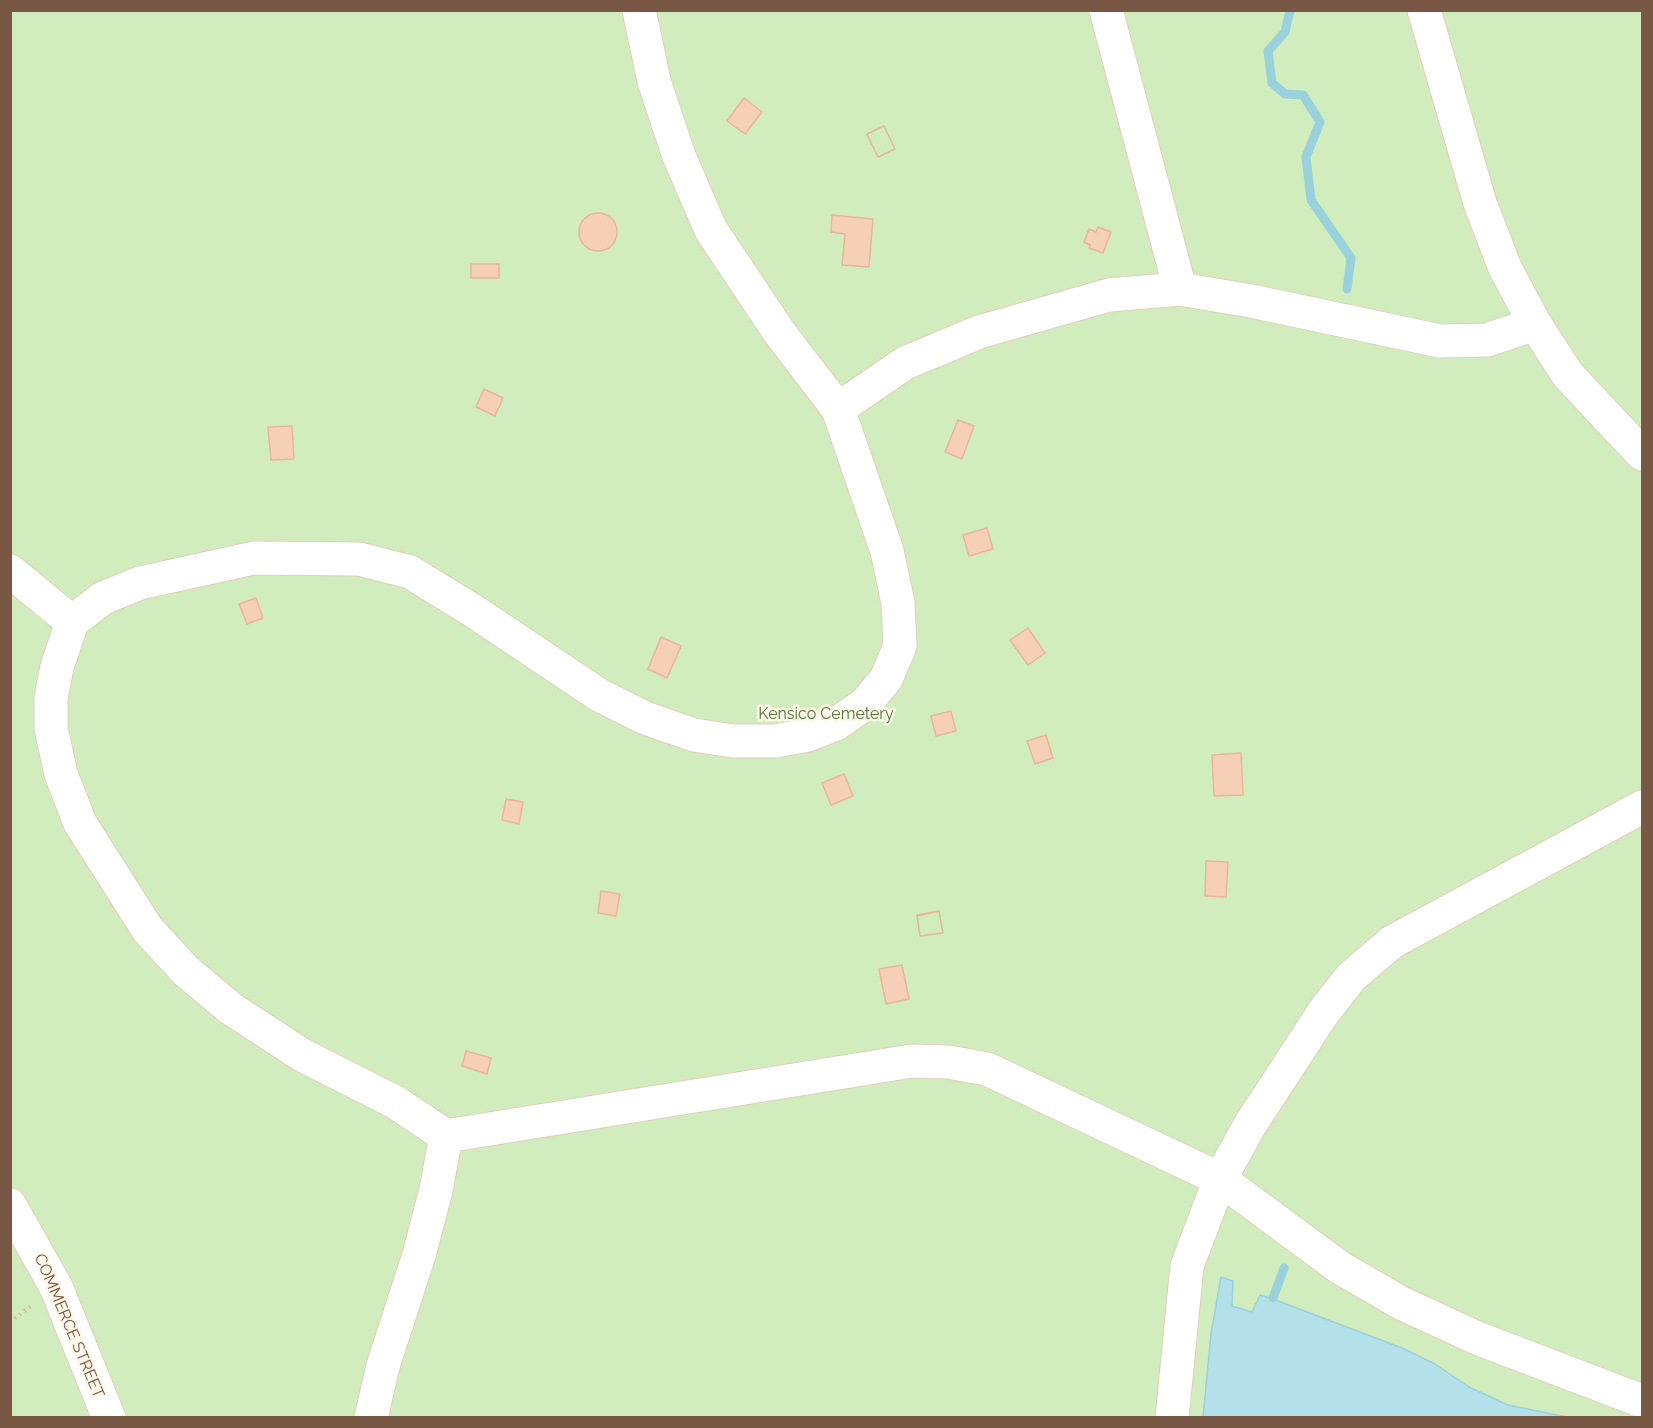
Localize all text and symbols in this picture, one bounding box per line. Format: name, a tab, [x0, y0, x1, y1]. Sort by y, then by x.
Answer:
park label: Kensico Cemetery	[758, 704, 894, 724]
street label: COMMERCE STREET	[30, 1251, 108, 1401]

